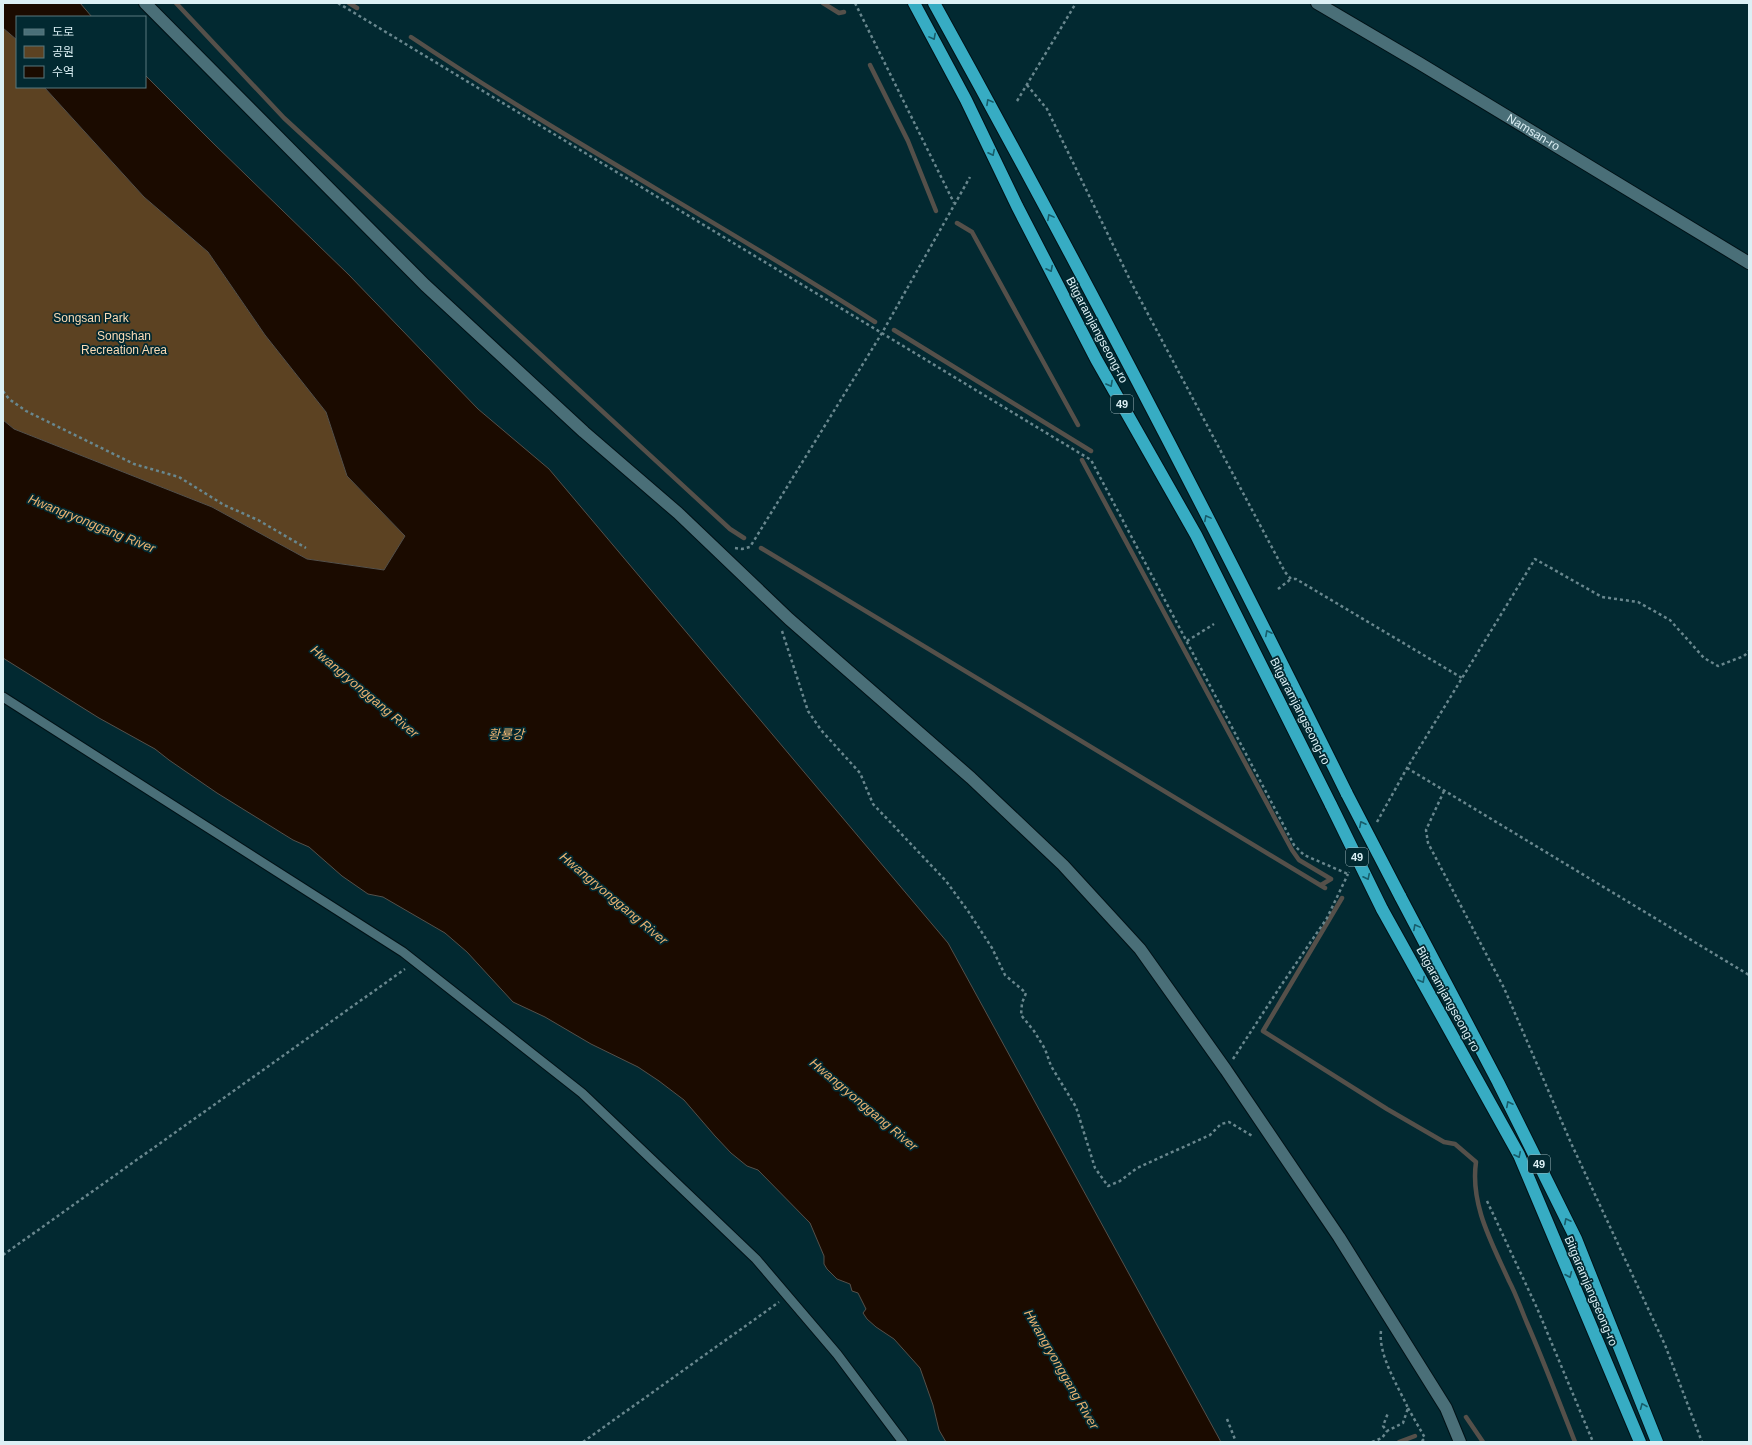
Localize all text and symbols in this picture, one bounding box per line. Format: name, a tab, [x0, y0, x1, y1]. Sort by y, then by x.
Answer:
legend	[16, 16, 146, 88]
text: 도로	[52, 25, 74, 39]
one-way arrow	[928, 33, 935, 41]
text: 공원	[52, 45, 74, 59]
text: 수역	[52, 65, 74, 79]
one-way arrow	[986, 99, 994, 106]
street label: Namsan-ro	[1504, 111, 1563, 154]
one-way arrow	[987, 149, 995, 156]
one-way arrow	[1047, 213, 1055, 221]
one-way arrow	[1045, 265, 1053, 273]
street label: Bitgaramjangseong-ro	[1063, 275, 1131, 386]
park label: Songsan Park	[53, 311, 130, 325]
park label: Songshan Recreation Area	[81, 329, 167, 357]
one-way arrow	[1106, 380, 1113, 387]
road number: 49	[1111, 395, 1133, 413]
water label: Hwangryonggang River	[26, 491, 158, 556]
one-way arrow	[1205, 515, 1212, 522]
one-way arrow	[1265, 630, 1272, 638]
water label: Hwangryonggang River	[308, 642, 422, 741]
street label: Bitgaramjangseong-ro	[1267, 655, 1333, 767]
water label: 황룡강	[488, 727, 526, 742]
one-way arrow	[1360, 821, 1367, 828]
road number: 49	[1346, 848, 1368, 866]
water label: Hwangryonggang River	[557, 849, 671, 948]
one-way arrow	[1362, 873, 1370, 881]
one-way arrow	[1413, 924, 1421, 931]
street label: Bitgaramjangseong-ro	[1413, 944, 1483, 1054]
one-way arrow	[1417, 976, 1424, 983]
water label: Hwangryonggang River	[807, 1055, 921, 1154]
one-way arrow	[1506, 1101, 1514, 1109]
one-way arrow	[1514, 1151, 1521, 1158]
road number: 49	[1528, 1155, 1550, 1173]
one-way arrow	[1564, 1217, 1572, 1225]
street label: Bitgaramjangseong-ro	[1561, 1234, 1621, 1348]
one-way arrow	[1565, 1271, 1573, 1278]
water label: Hwangryonggang River	[1021, 1307, 1102, 1432]
one-way arrow	[1639, 1402, 1647, 1409]

